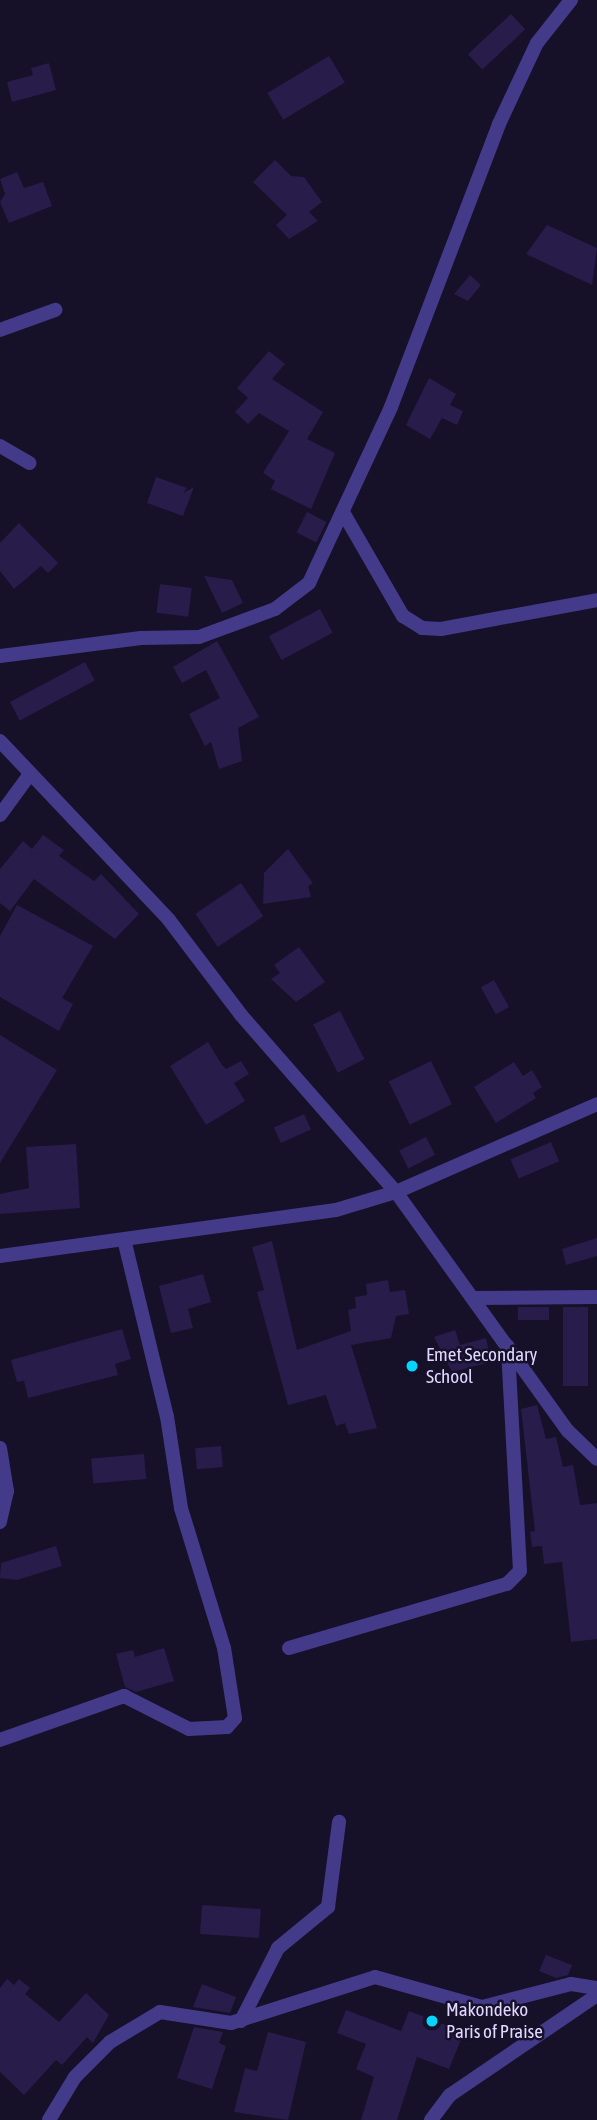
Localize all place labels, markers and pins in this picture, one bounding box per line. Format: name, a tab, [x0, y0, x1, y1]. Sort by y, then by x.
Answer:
place label: Emet Secondary School	[426, 1344, 537, 1388]
marker: Emet Secondary School	[404, 1358, 420, 1374]
place label: Makondeko Paris of Praise	[446, 1999, 543, 2043]
marker: Makondeko Paris of Praise	[424, 2013, 440, 2029]

